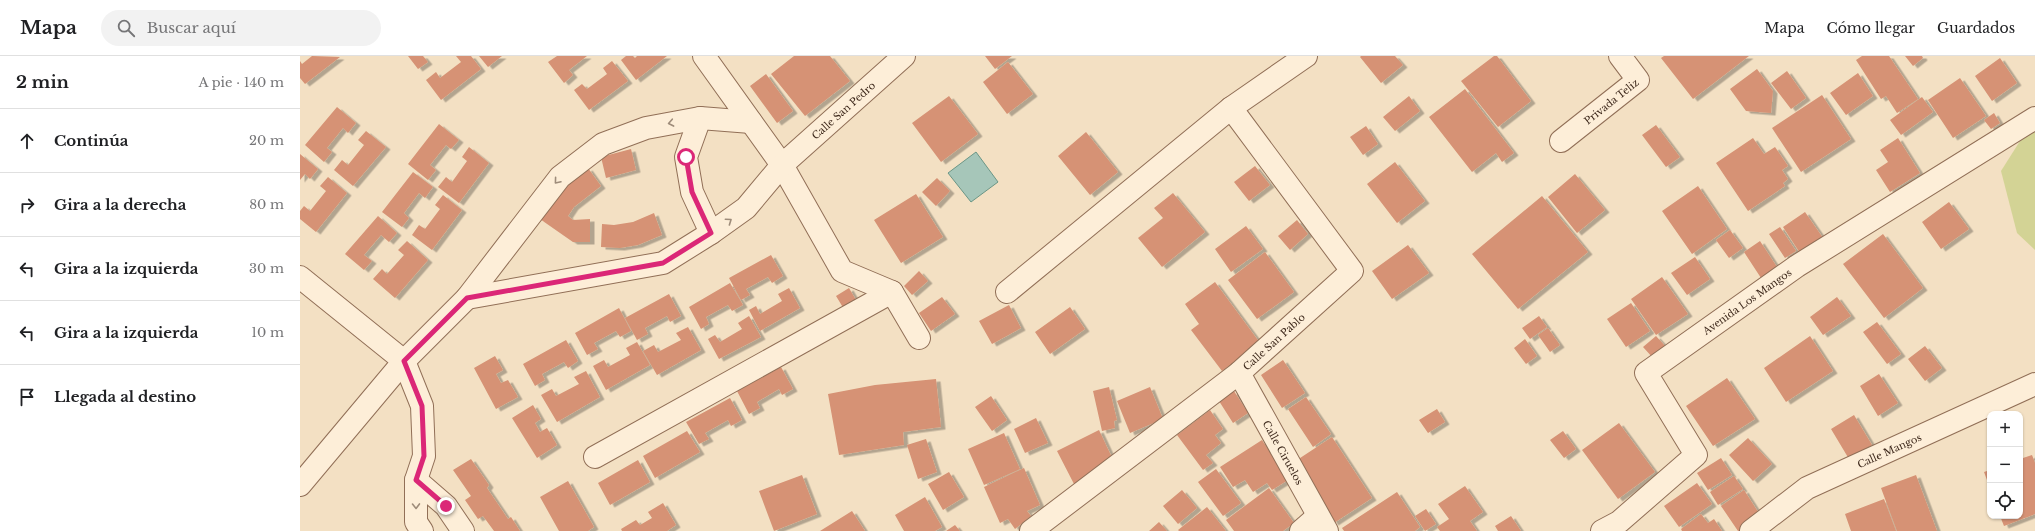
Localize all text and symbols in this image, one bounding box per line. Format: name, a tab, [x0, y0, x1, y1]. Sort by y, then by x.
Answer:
search box	[101, 10, 381, 46]
text: Mapa	[20, 16, 77, 39]
icon: search	[115, 17, 137, 39]
text: Buscar aquí	[147, 18, 236, 37]
text: Mapa	[1764, 19, 1804, 37]
text: Cómo llegar	[1826, 19, 1915, 37]
text: Guardados	[1937, 19, 2015, 37]
text: 2 min	[16, 72, 69, 93]
text: A pie · 140 m	[199, 74, 284, 91]
street label: Privada Teliz	[1581, 75, 1642, 127]
street label: Calle San Pedro	[809, 78, 878, 142]
one-way arrow	[667, 119, 674, 127]
icon: ahead	[16, 130, 38, 152]
text: Continúa	[54, 131, 128, 150]
text: 20 m	[249, 132, 284, 149]
route start	[677, 148, 695, 166]
one-way arrow	[555, 177, 562, 184]
icon: right	[16, 194, 38, 216]
text: Gira a la derecha	[54, 195, 186, 214]
text: 80 m	[249, 196, 284, 213]
one-way arrow	[724, 219, 731, 226]
icon: left	[16, 258, 38, 280]
text: Gira a la izquierda	[54, 259, 198, 278]
text: 30 m	[249, 260, 284, 277]
street label: Avenida Los Mangos	[1699, 265, 1794, 338]
street label: Calle San Pablo	[1240, 310, 1308, 373]
icon: left	[16, 322, 38, 344]
text: Gira a la izquierda	[54, 323, 198, 342]
text: 10 m	[251, 324, 284, 341]
icon: arrive	[16, 386, 38, 408]
text: Llegada al destino	[54, 387, 196, 406]
map controls	[1987, 411, 2023, 519]
button: +	[1987, 411, 2023, 447]
street label: Calle Ciruelos	[1260, 418, 1307, 487]
street label: Calle Mangos	[1855, 430, 1924, 471]
button: −	[1987, 447, 2023, 483]
button: locate	[1987, 483, 2023, 519]
route end	[437, 497, 455, 515]
one-way arrow	[412, 503, 420, 509]

